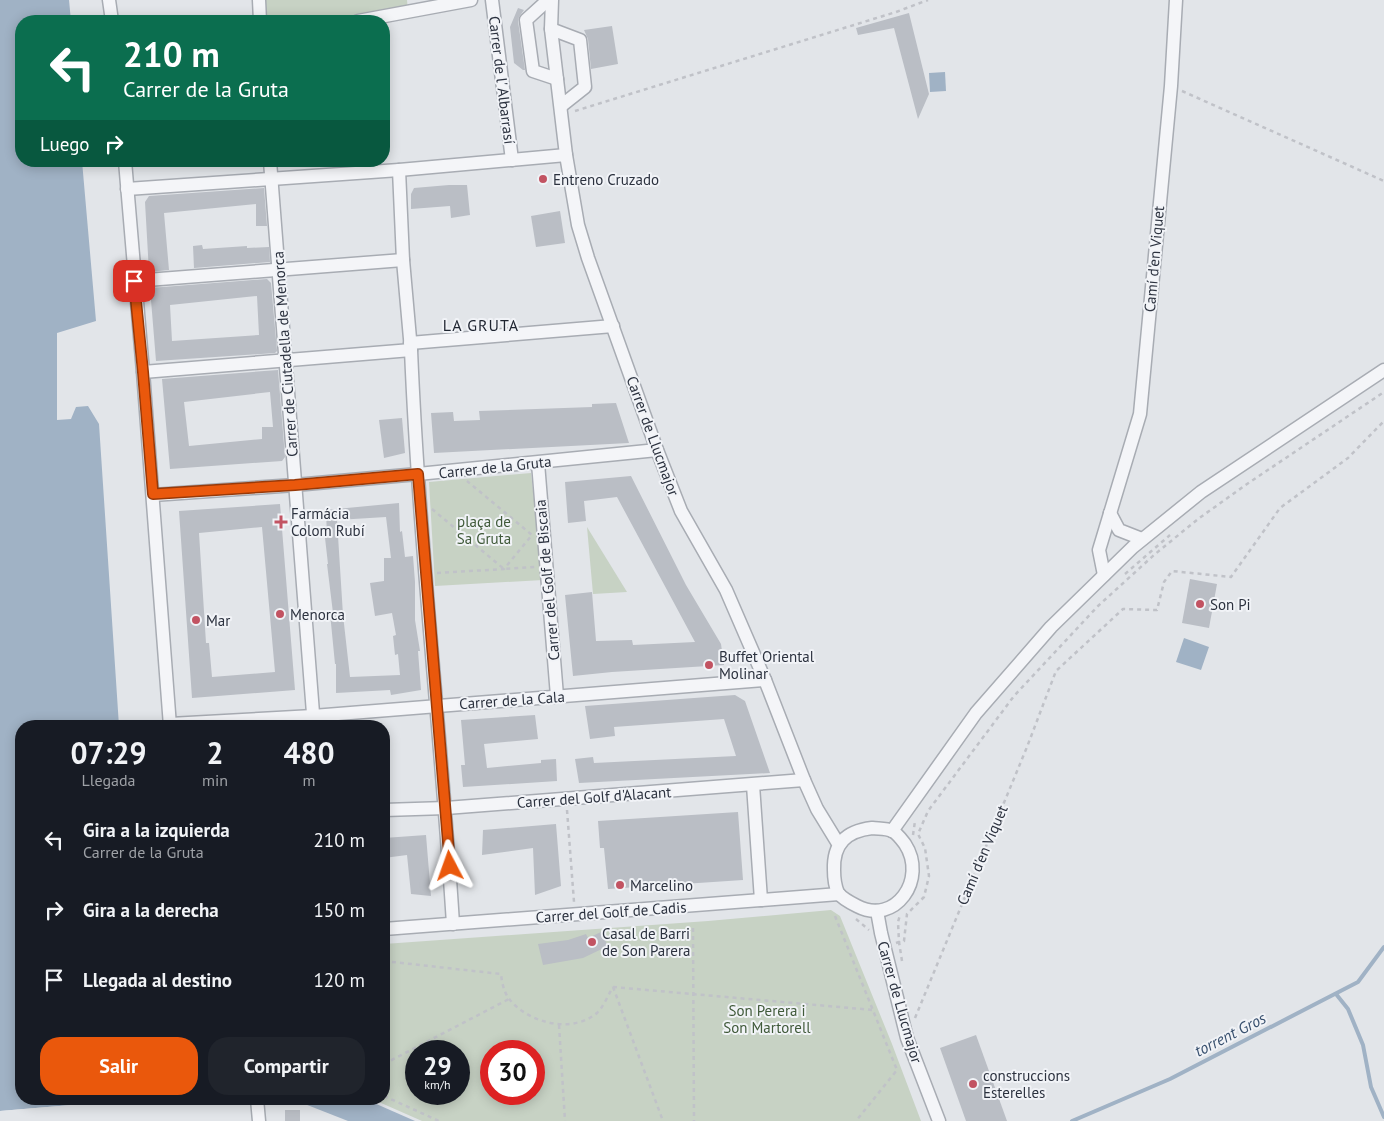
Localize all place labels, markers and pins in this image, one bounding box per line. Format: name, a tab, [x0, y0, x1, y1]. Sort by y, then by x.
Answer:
place label: Entreno Cruzado	[553, 170, 659, 189]
marker: Entreno Cruzado	[537, 173, 549, 185]
pin	[113, 260, 155, 302]
place label: Farmácia Colom Rubí	[291, 504, 365, 540]
marker: Farmácia Colom Rubí	[275, 516, 287, 528]
place label: Son Pi	[1210, 595, 1251, 614]
marker: Son Pi	[1194, 598, 1206, 610]
place label: Menorca	[290, 605, 345, 624]
marker: Menorca	[274, 608, 286, 620]
place label: Mar	[206, 611, 230, 630]
marker: Mar	[190, 614, 202, 626]
place label: Buffet Oriental Molinar	[719, 647, 815, 683]
marker: Buffet Oriental Molinar	[703, 659, 715, 671]
place label: Marcelino	[630, 876, 693, 895]
marker: Marcelino	[614, 879, 626, 891]
place label: Casal de Barri de Son Parera	[602, 924, 690, 960]
marker: Casal de Barri de Son Parera	[586, 936, 598, 948]
place label: construccions Esterelles	[983, 1066, 1070, 1102]
marker: construccions Esterelles	[967, 1078, 979, 1090]

